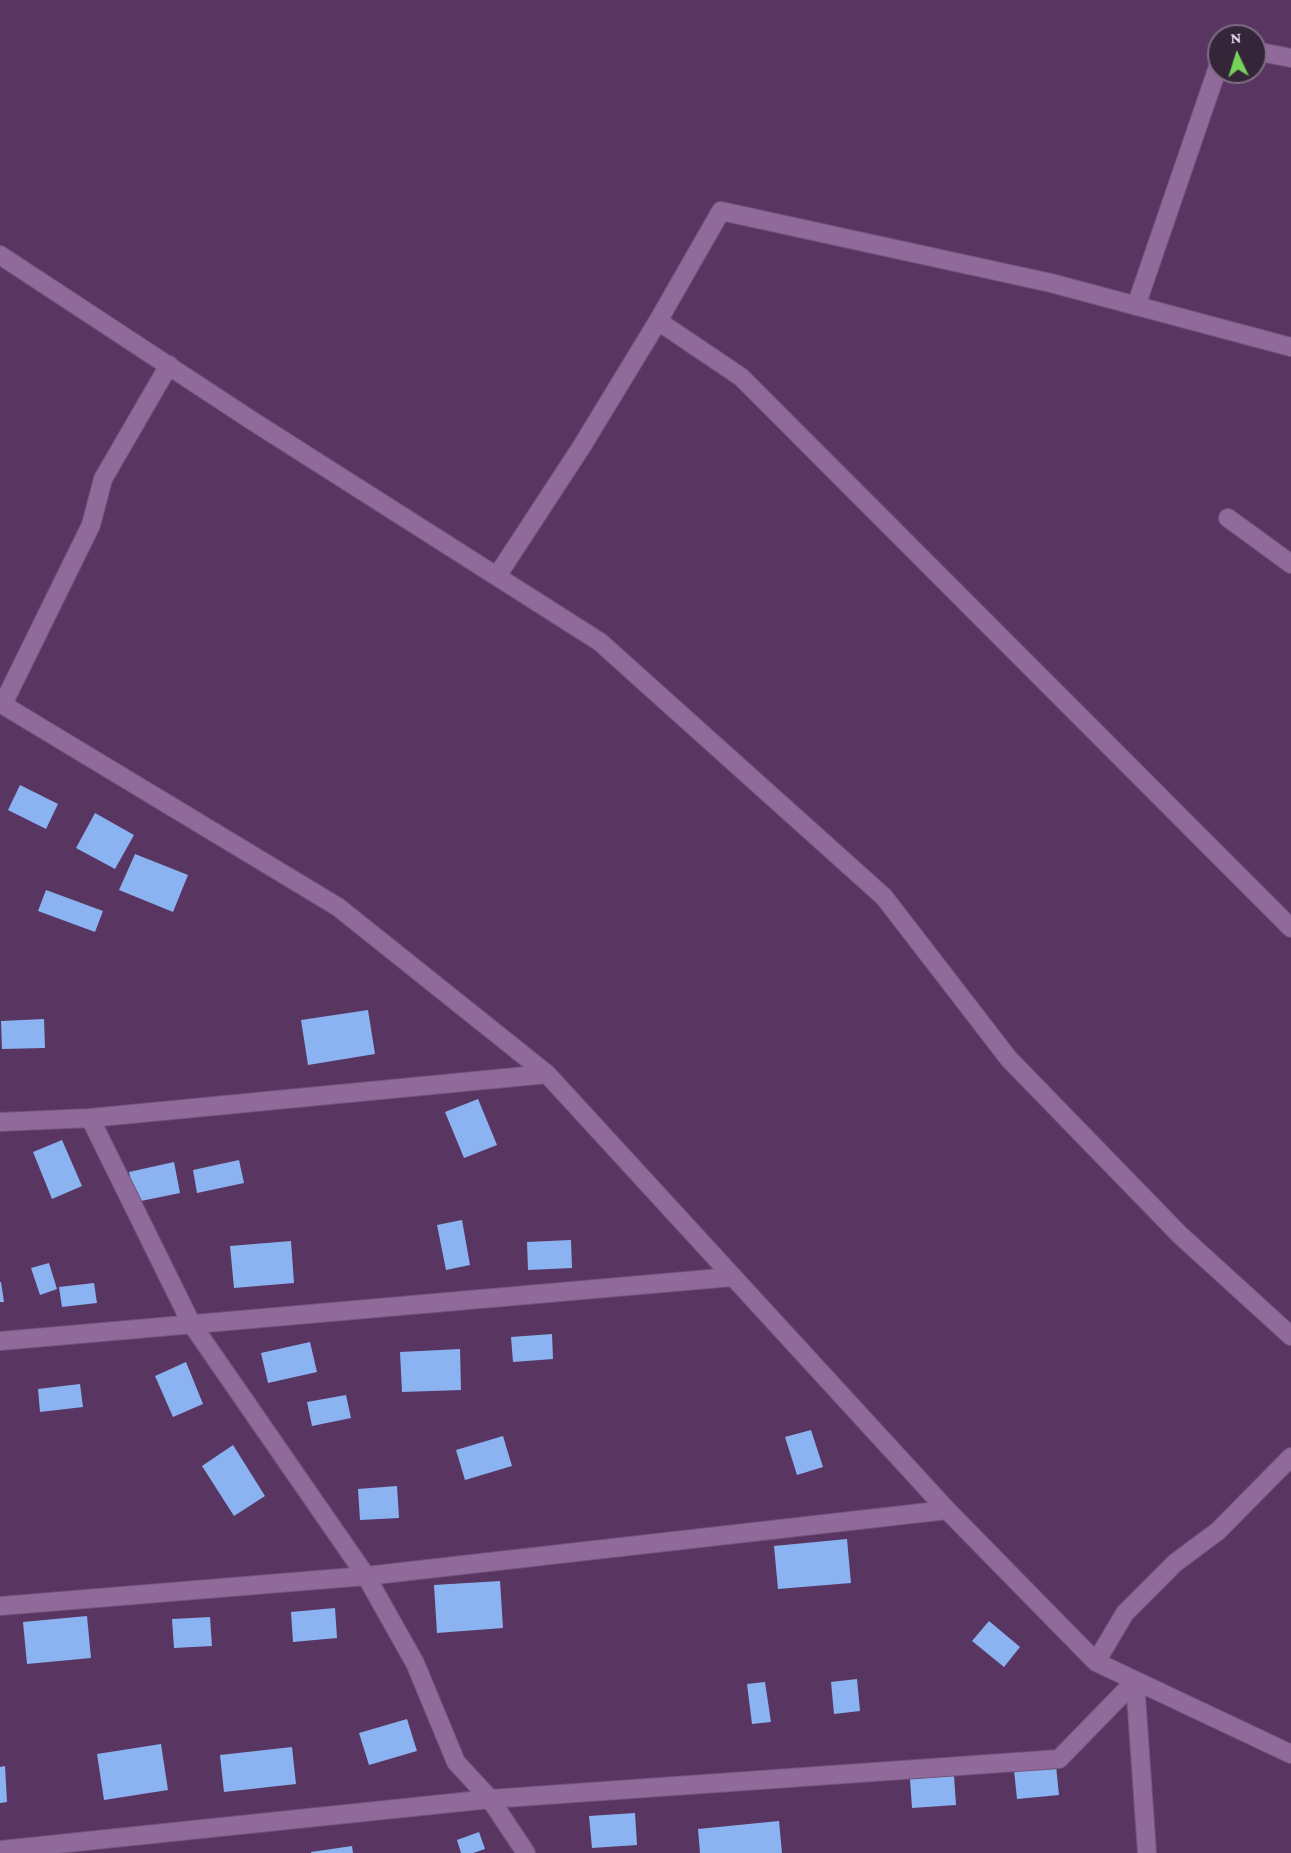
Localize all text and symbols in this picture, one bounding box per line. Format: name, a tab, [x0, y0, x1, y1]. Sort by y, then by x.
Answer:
north arrow	[1207, 24, 1267, 84]
text: N	[1230, 29, 1242, 46]

